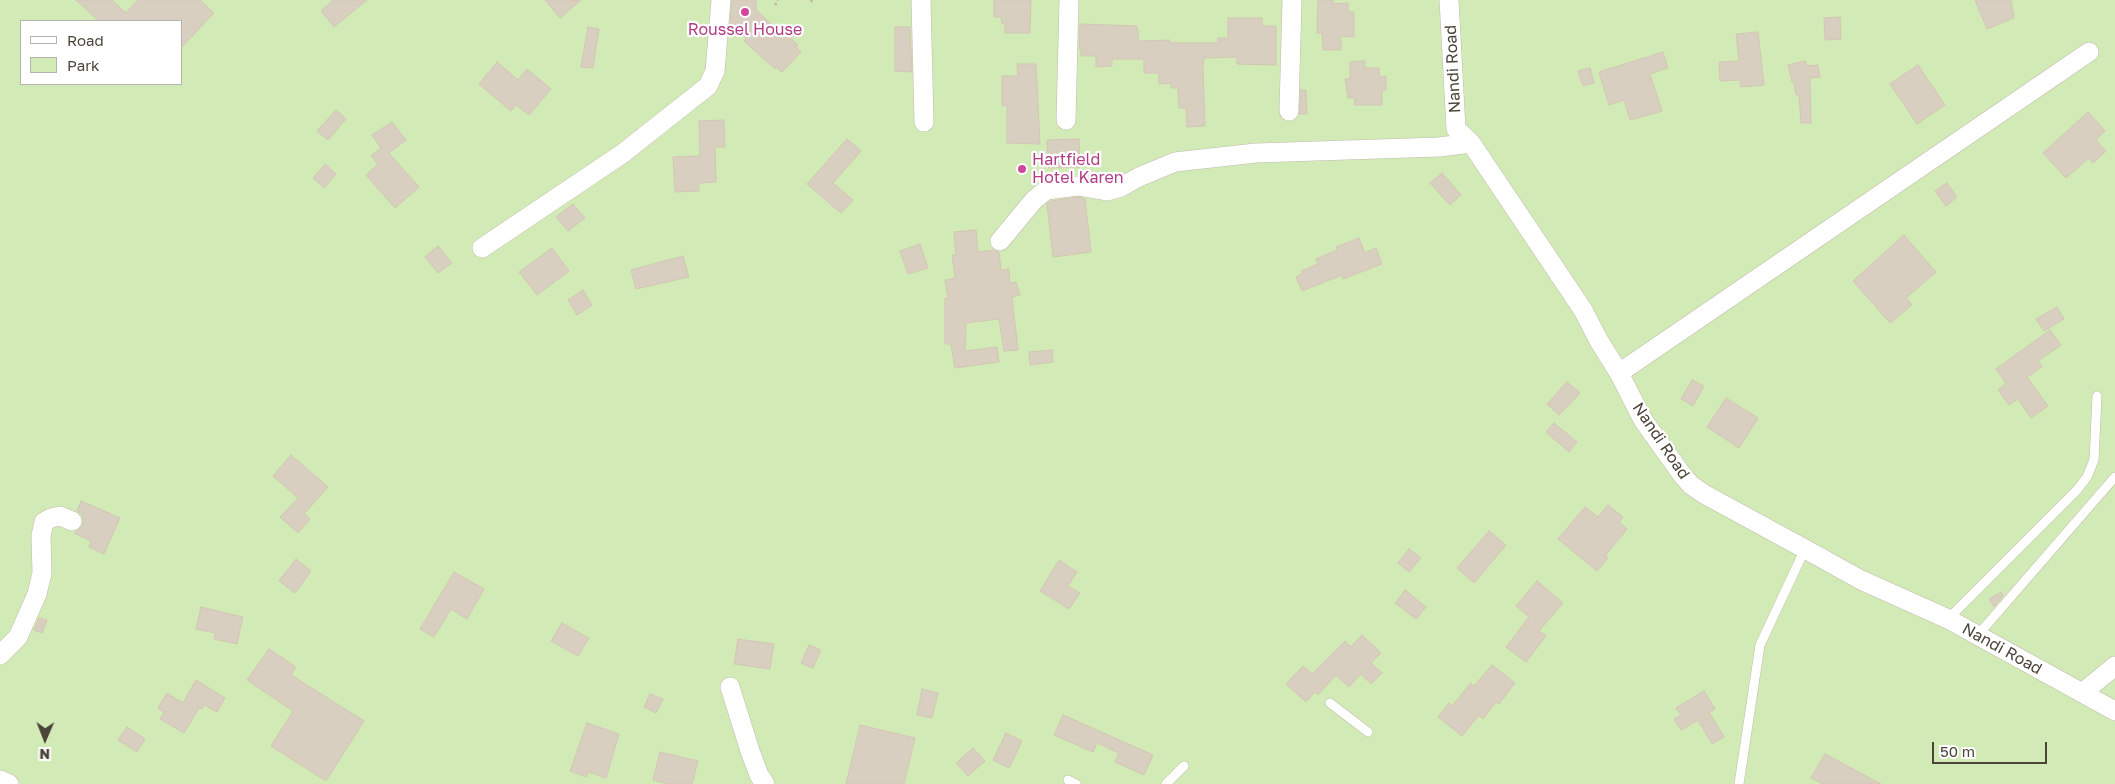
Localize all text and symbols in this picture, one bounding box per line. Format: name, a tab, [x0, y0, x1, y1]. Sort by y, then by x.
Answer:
marker: Roussel House	[739, 6, 751, 18]
legend	[20, 20, 182, 85]
place label: Roussel House	[688, 20, 802, 40]
street label: Nandi Road	[1441, 24, 1465, 114]
text: Road	[67, 31, 104, 49]
text: Park	[67, 56, 99, 74]
place label: Hartfield Hotel Karen	[1032, 150, 1124, 188]
marker: Hartfield Hotel Karen	[1016, 163, 1028, 175]
street label: Nandi Road	[1628, 399, 1694, 483]
street label: Nandi Road	[1959, 619, 2045, 679]
north arrow	[20, 714, 70, 764]
scale bar	[1935, 732, 2050, 764]
text: 50 m	[1940, 742, 1975, 760]
text: N	[39, 746, 50, 763]

